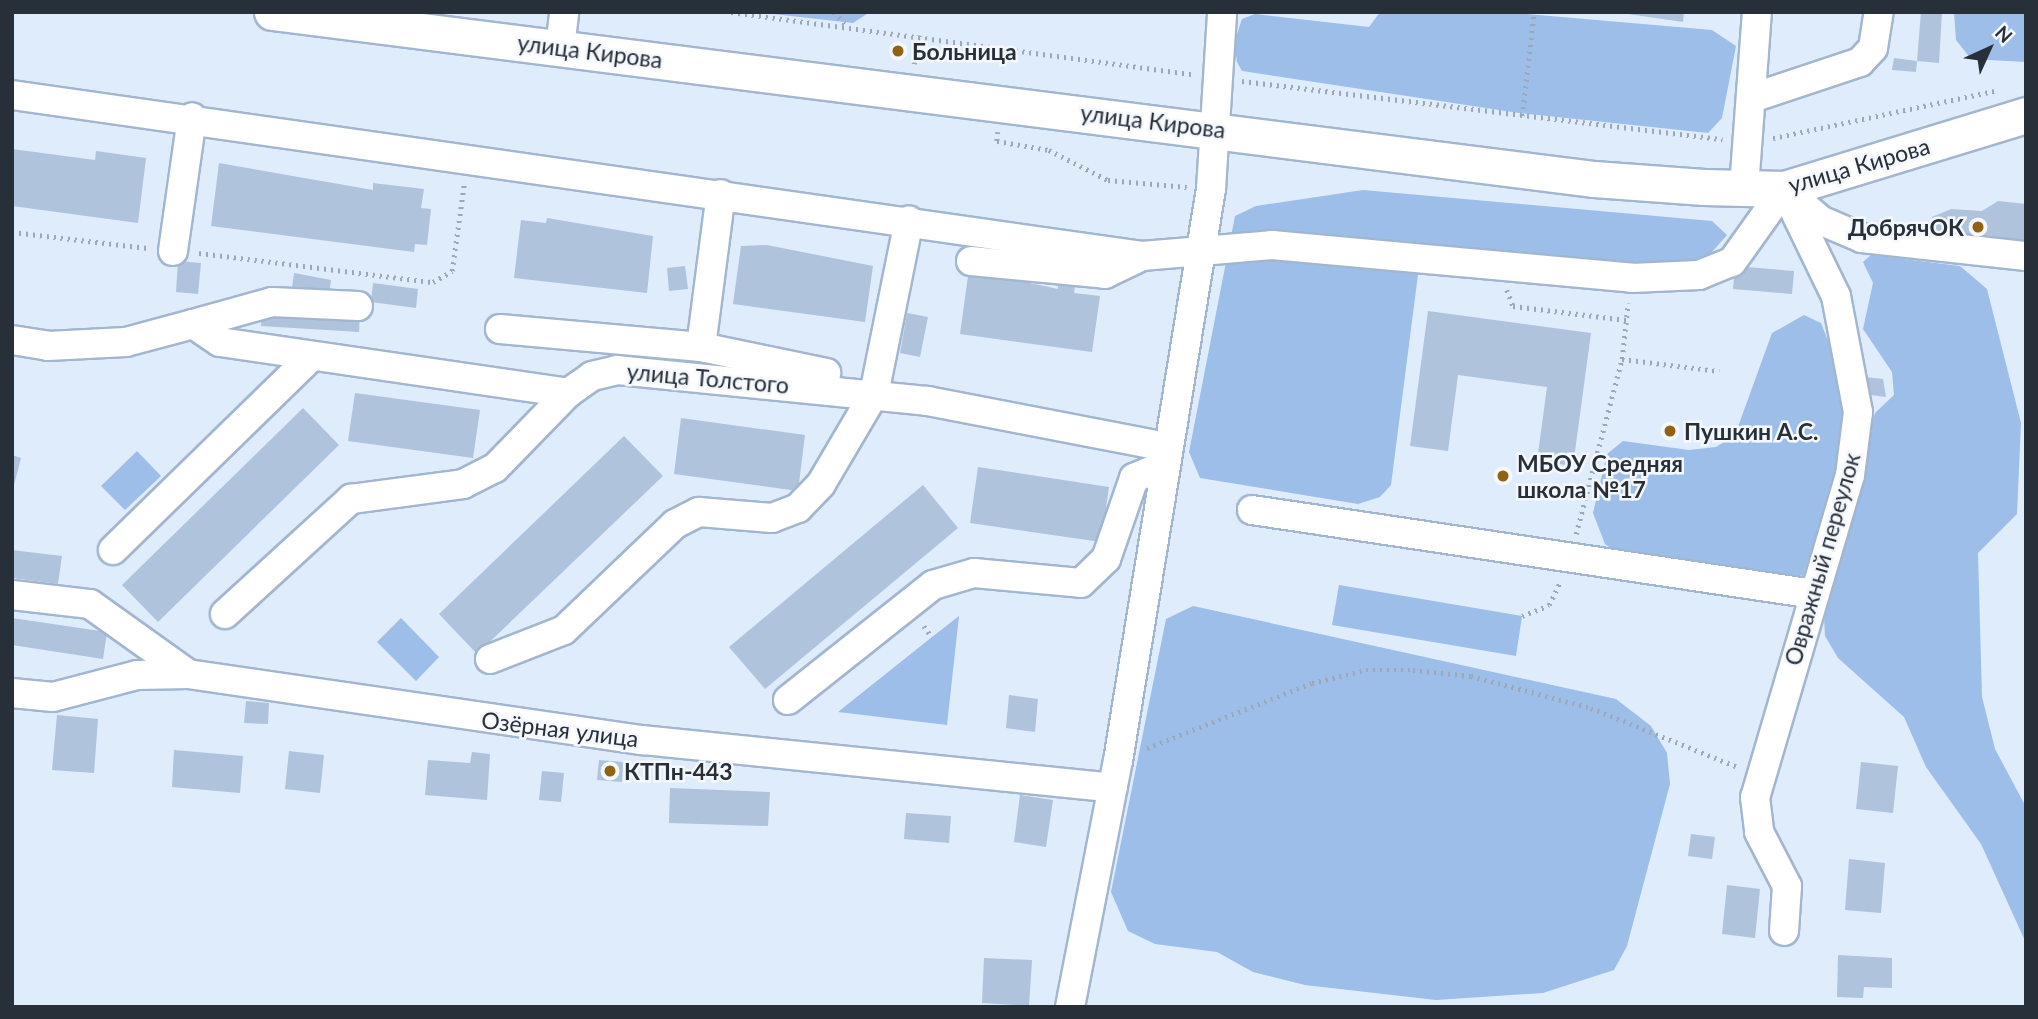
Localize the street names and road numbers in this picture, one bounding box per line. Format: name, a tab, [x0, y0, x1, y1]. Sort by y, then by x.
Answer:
street label: улица Кирова	[516, 28, 664, 74]
street label: улица Кирова	[1079, 98, 1227, 144]
street label: улица Кирова	[1785, 132, 1933, 198]
street label: улица Толстого	[626, 357, 790, 399]
street label: Овражный переулок	[1778, 450, 1866, 668]
street label: Озёрная улица	[480, 706, 640, 752]

